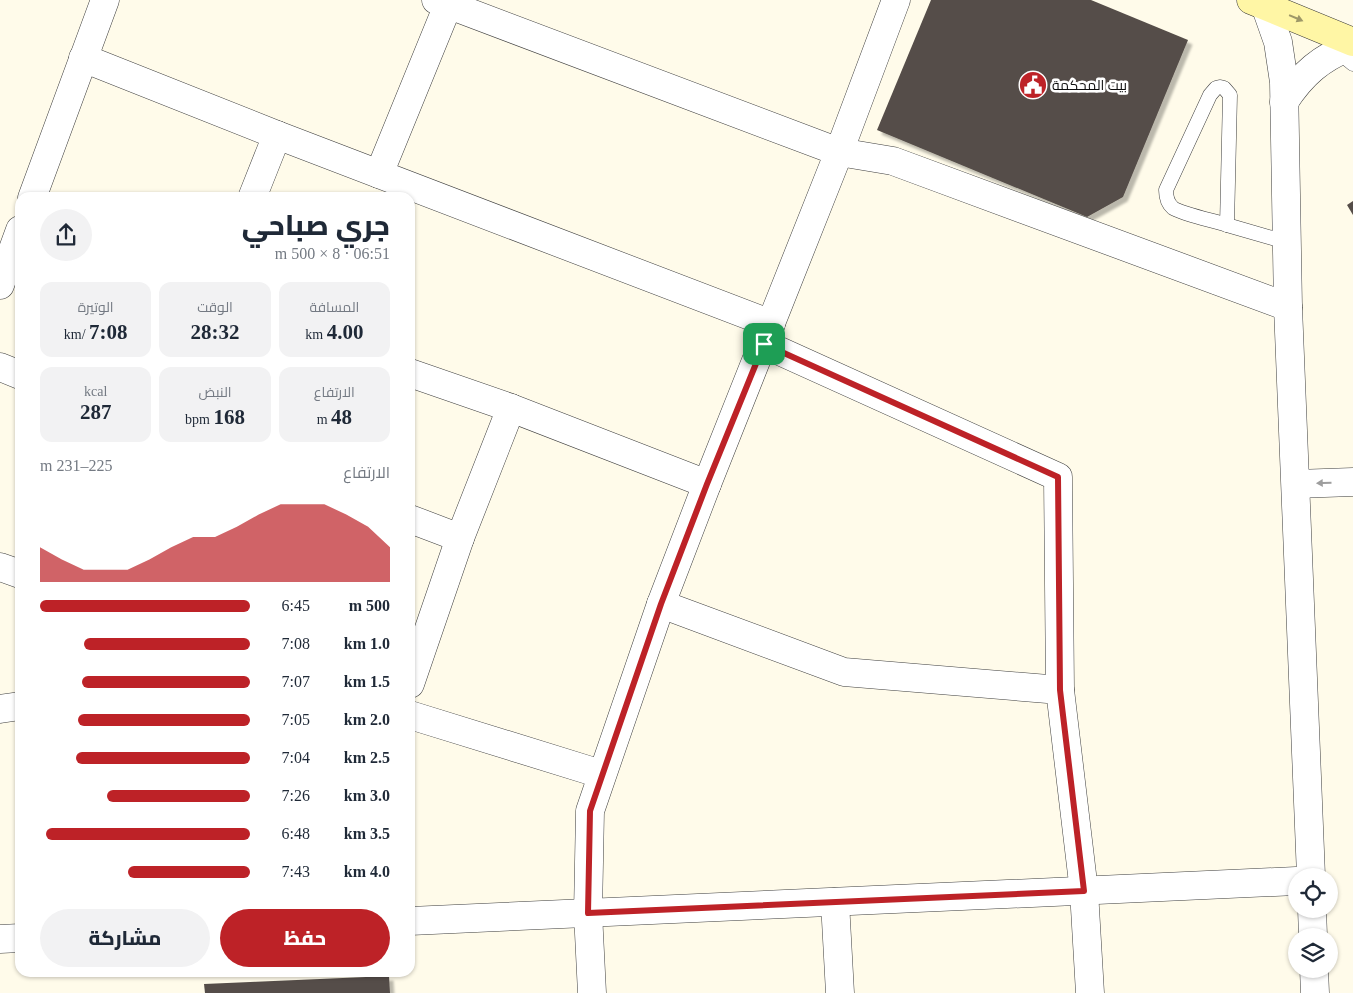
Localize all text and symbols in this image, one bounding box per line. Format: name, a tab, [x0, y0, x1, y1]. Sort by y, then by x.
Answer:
one-way arrow	[1289, 14, 1304, 22]
public building icon: بيت المحكمة	[1018, 70, 1048, 100]
place label: بيت المحكمة	[1052, 78, 1127, 93]
button: share	[40, 209, 92, 261]
text: جري صباحي	[242, 210, 390, 241]
text: 06:51 · 8 × 500 m	[275, 245, 390, 262]
text: الوتيرة	[78, 300, 114, 315]
text: الوقت	[197, 300, 233, 315]
text: المسافة	[309, 300, 359, 315]
text: 7:08	[89, 320, 128, 344]
text: 28:32	[191, 320, 240, 344]
text: 4.00	[327, 320, 363, 344]
pin	[743, 323, 785, 365]
text: /km	[64, 327, 89, 342]
text: km	[305, 327, 327, 342]
icon: arrive	[750, 330, 778, 358]
text: kcal	[84, 384, 107, 399]
text: النبض	[199, 385, 232, 400]
text: الارتفاع	[314, 385, 355, 400]
text: 287	[80, 400, 111, 424]
text: 168	[213, 405, 245, 429]
text: 48	[331, 405, 352, 429]
text: bpm	[185, 412, 213, 427]
text: m	[317, 412, 331, 427]
text: 225–231 m	[40, 457, 112, 474]
text: الارتفاع	[343, 464, 390, 481]
one-way arrow	[1316, 479, 1332, 487]
text: 6:45	[282, 597, 310, 614]
text: 500 m	[349, 597, 390, 614]
text: 7:08	[282, 635, 310, 652]
text: 1.0 km	[344, 635, 390, 652]
text: 7:07	[282, 673, 310, 690]
text: 1.5 km	[344, 673, 390, 690]
text: 7:05	[282, 711, 310, 728]
text: 2.0 km	[344, 711, 390, 728]
text: 7:04	[282, 749, 310, 766]
text: 2.5 km	[344, 749, 390, 766]
text: 7:26	[282, 787, 310, 804]
text: 3.0 km	[344, 787, 390, 804]
text: 6:48	[282, 825, 310, 842]
text: 3.5 km	[344, 825, 390, 842]
text: 7:43	[282, 863, 310, 880]
text: 4.0 km	[344, 863, 390, 880]
map controls	[1288, 868, 1338, 978]
button: locate	[1288, 868, 1338, 918]
button: مشاركة	[40, 909, 210, 967]
button: حفظ	[220, 909, 390, 967]
button: layers	[1288, 928, 1338, 978]

